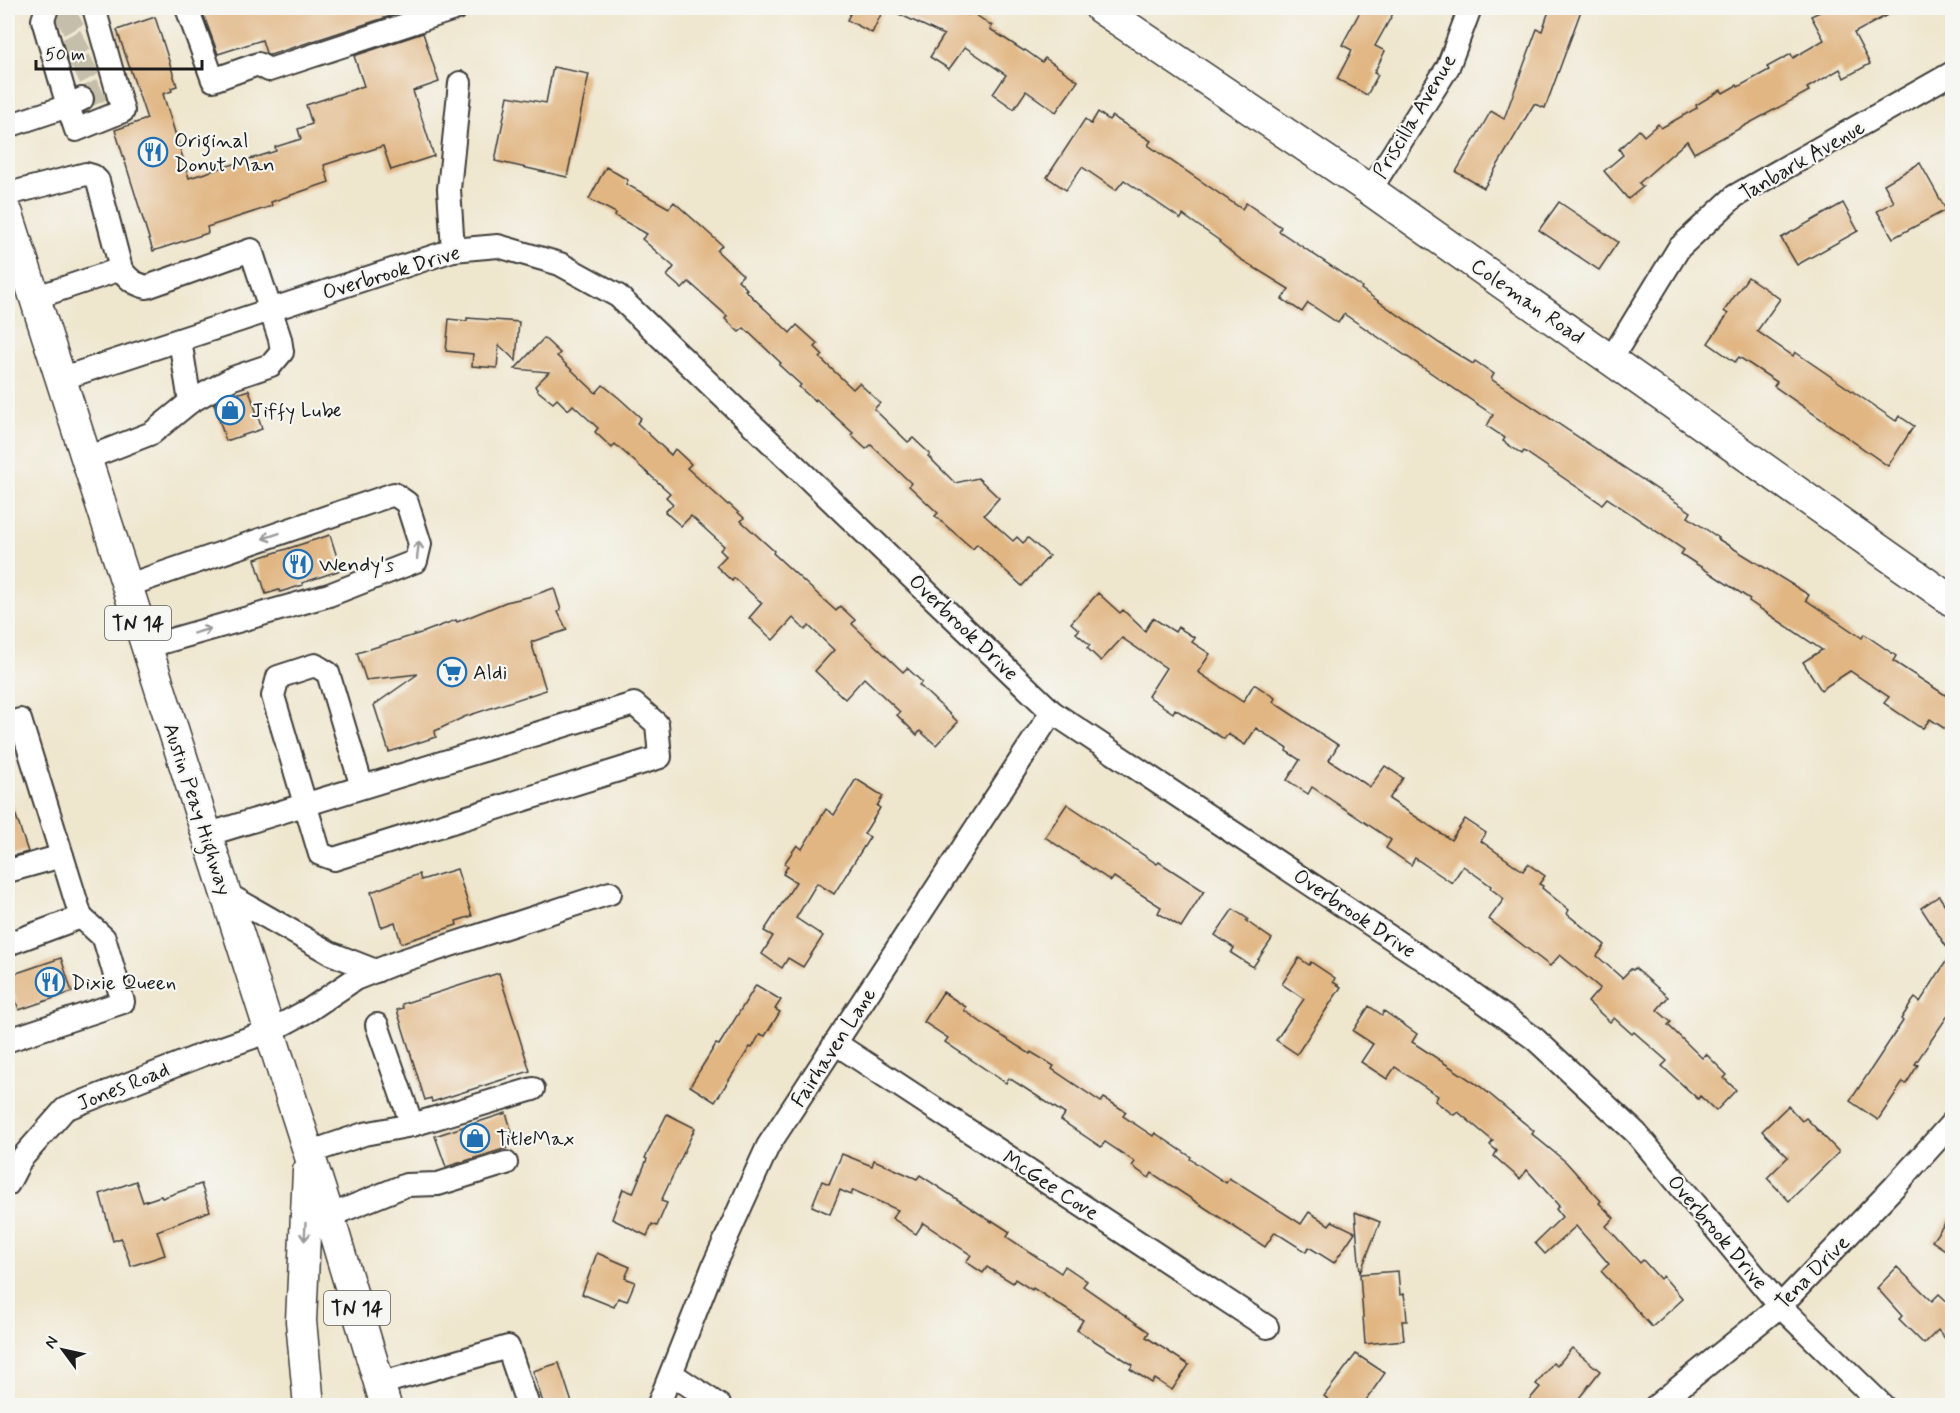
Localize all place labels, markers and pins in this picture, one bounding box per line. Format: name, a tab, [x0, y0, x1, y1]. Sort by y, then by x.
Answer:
place label: Original Donut Man	[174, 127, 275, 179]
restaurant icon: Original Donut Man	[137, 136, 169, 168]
shop icon: Jiffy Lube	[214, 394, 246, 426]
place label: Jiffy Lube	[251, 397, 342, 425]
restaurant icon: Wendy's	[282, 548, 314, 580]
place label: Wendy's	[319, 551, 394, 579]
supermarket icon: Aldi	[436, 656, 468, 688]
place label: Aldi	[473, 659, 507, 687]
restaurant icon: Dixie Queen	[34, 966, 66, 998]
place label: Dixie Queen	[71, 969, 176, 997]
shop icon: TitleMax	[459, 1122, 491, 1154]
place label: TitleMax	[496, 1125, 574, 1153]

